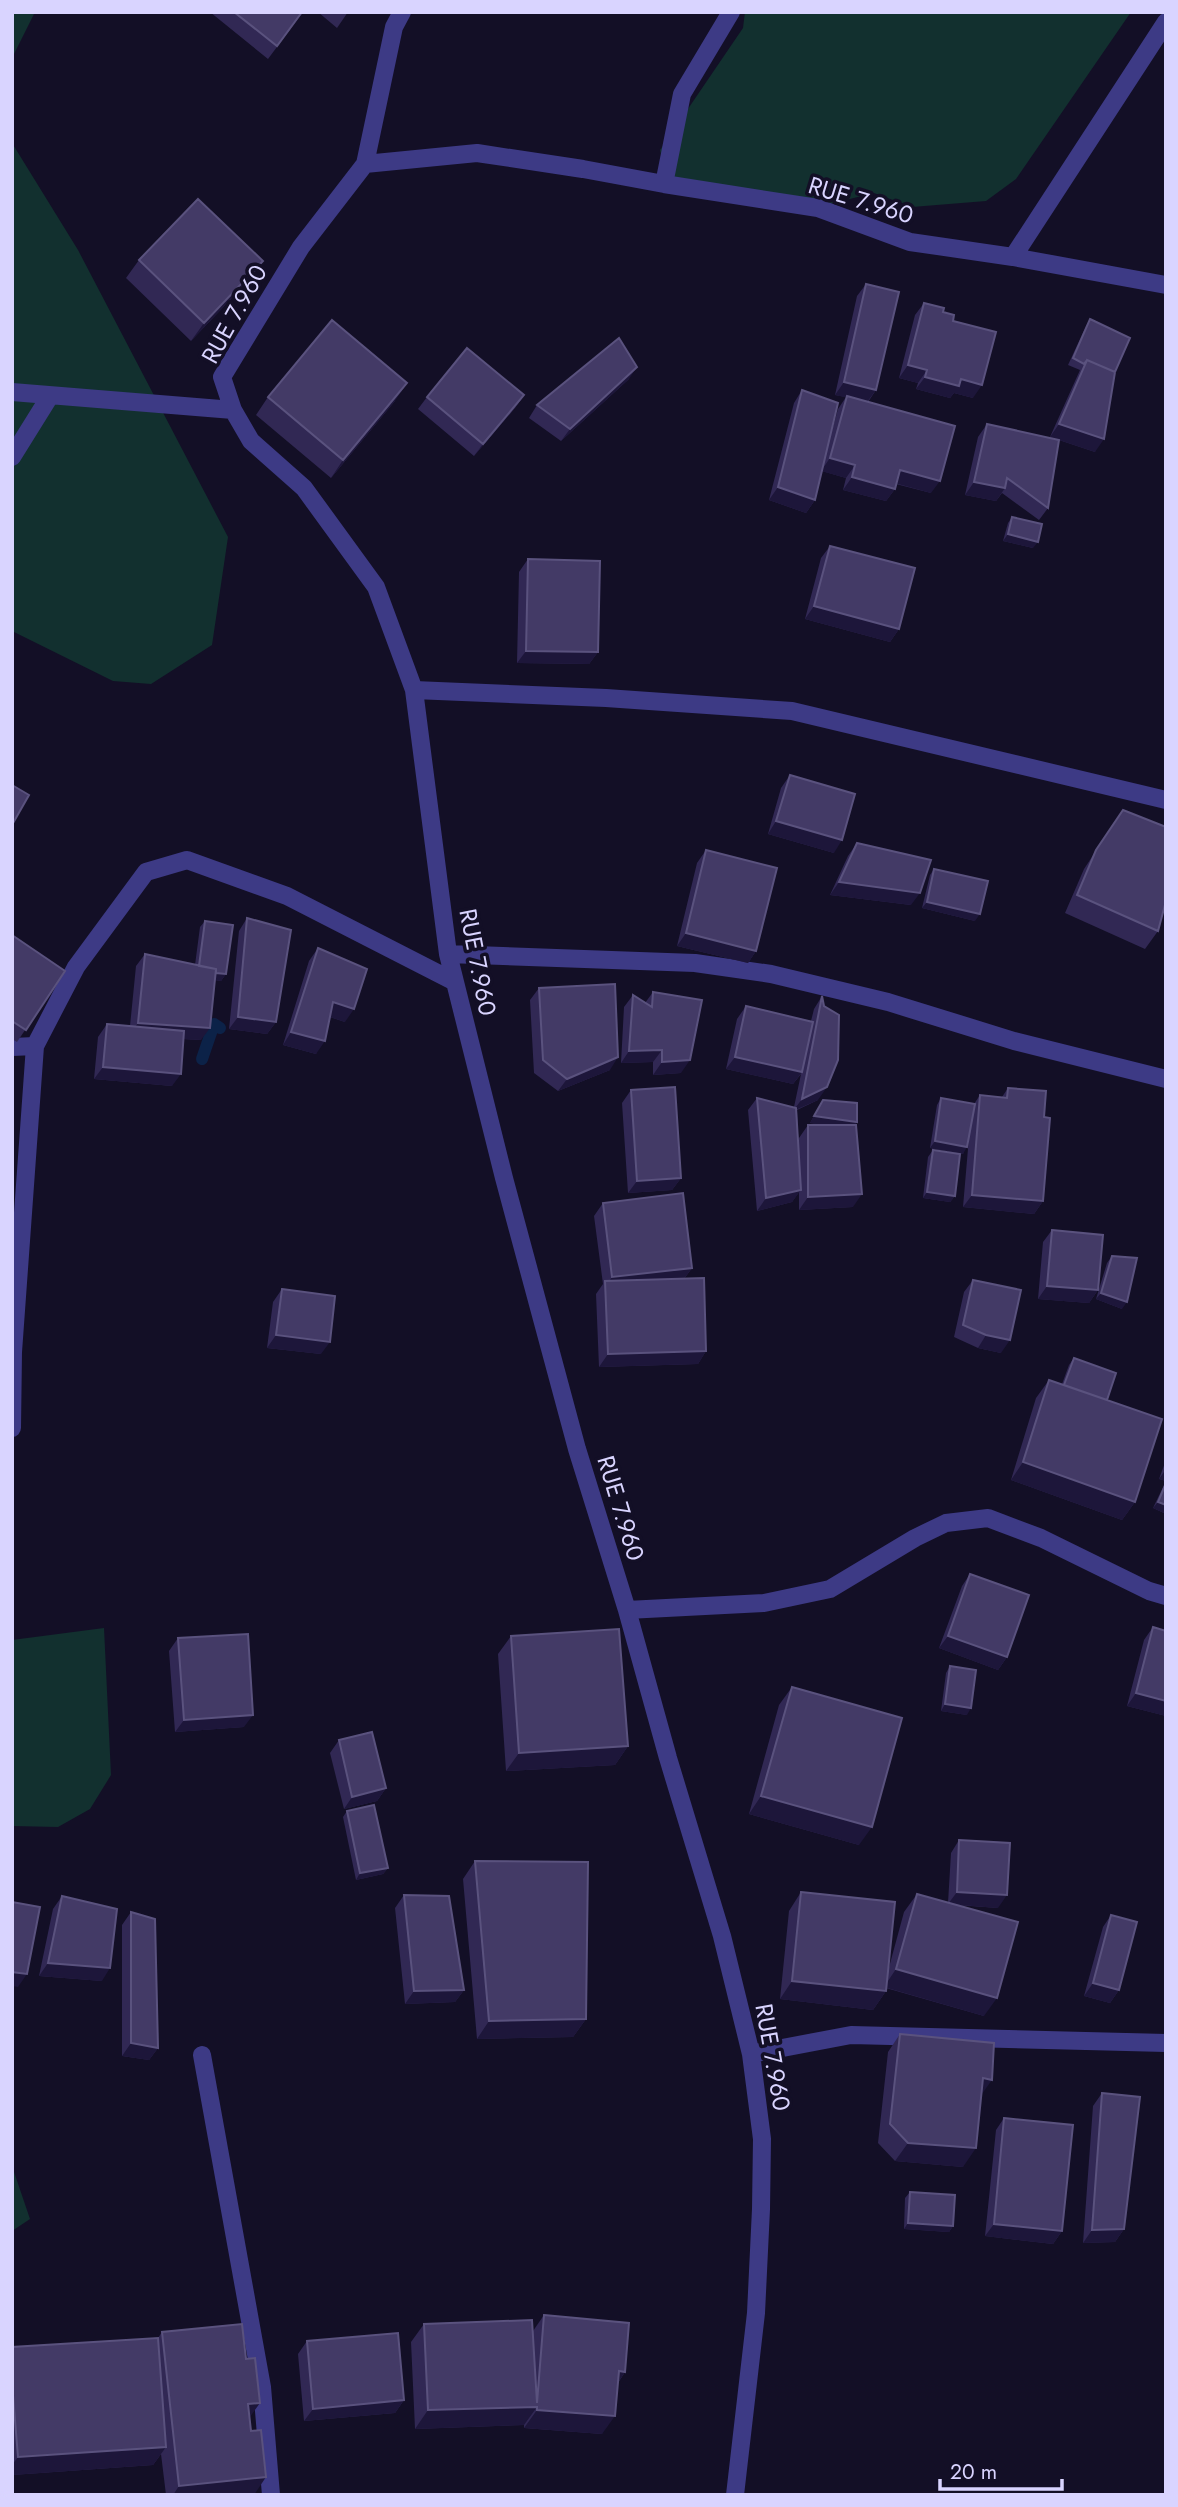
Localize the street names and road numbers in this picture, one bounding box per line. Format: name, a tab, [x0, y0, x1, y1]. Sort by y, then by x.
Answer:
street label: RUE 7.960	[804, 167, 918, 233]
street label: RUE 7.960	[192, 258, 276, 370]
street label: RUE 7.960	[450, 905, 506, 1019]
street label: RUE 7.960	[588, 1451, 654, 1565]
street label: RUE 7.960	[746, 2001, 800, 2113]

